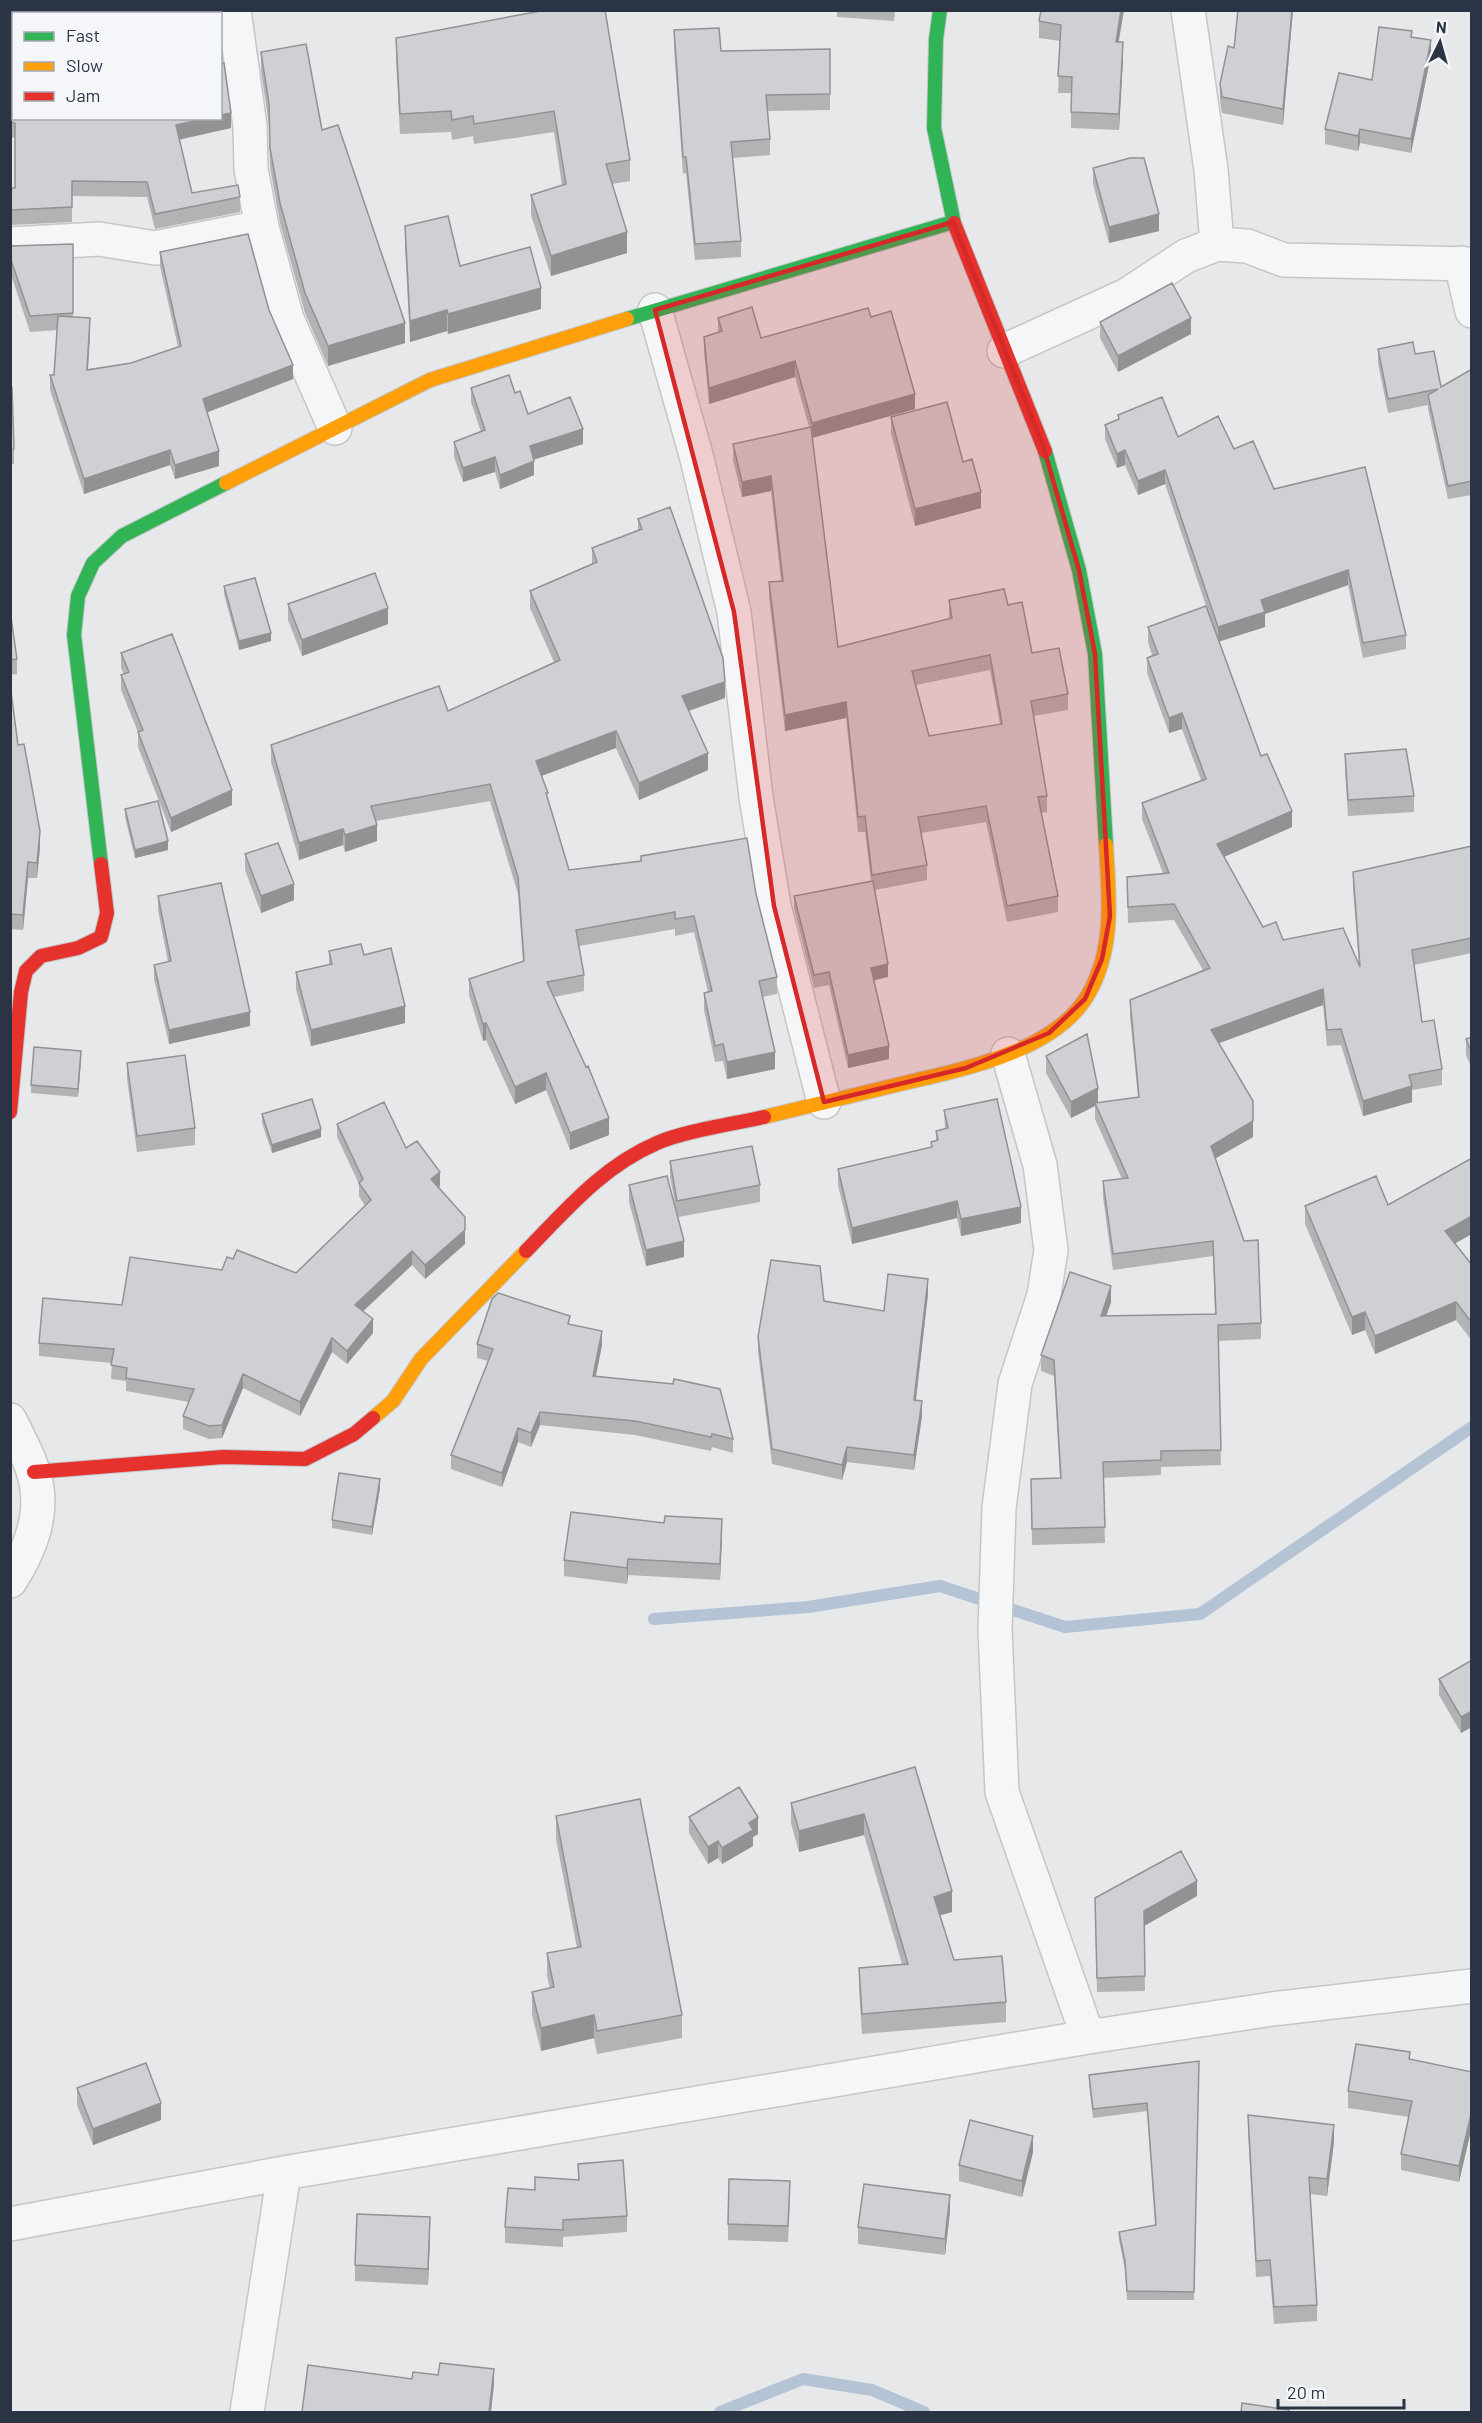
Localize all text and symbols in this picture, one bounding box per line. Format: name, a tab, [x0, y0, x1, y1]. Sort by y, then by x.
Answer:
legend	[12, 12, 222, 120]
north arrow	[1410, 12, 1470, 72]
text: N	[1435, 17, 1447, 36]
text: Fast	[66, 24, 100, 46]
text: Slow	[66, 54, 103, 76]
text: Jam	[66, 84, 100, 106]
scale bar	[1278, 2372, 1404, 2410]
text: 20 m	[1287, 2381, 1325, 2403]

